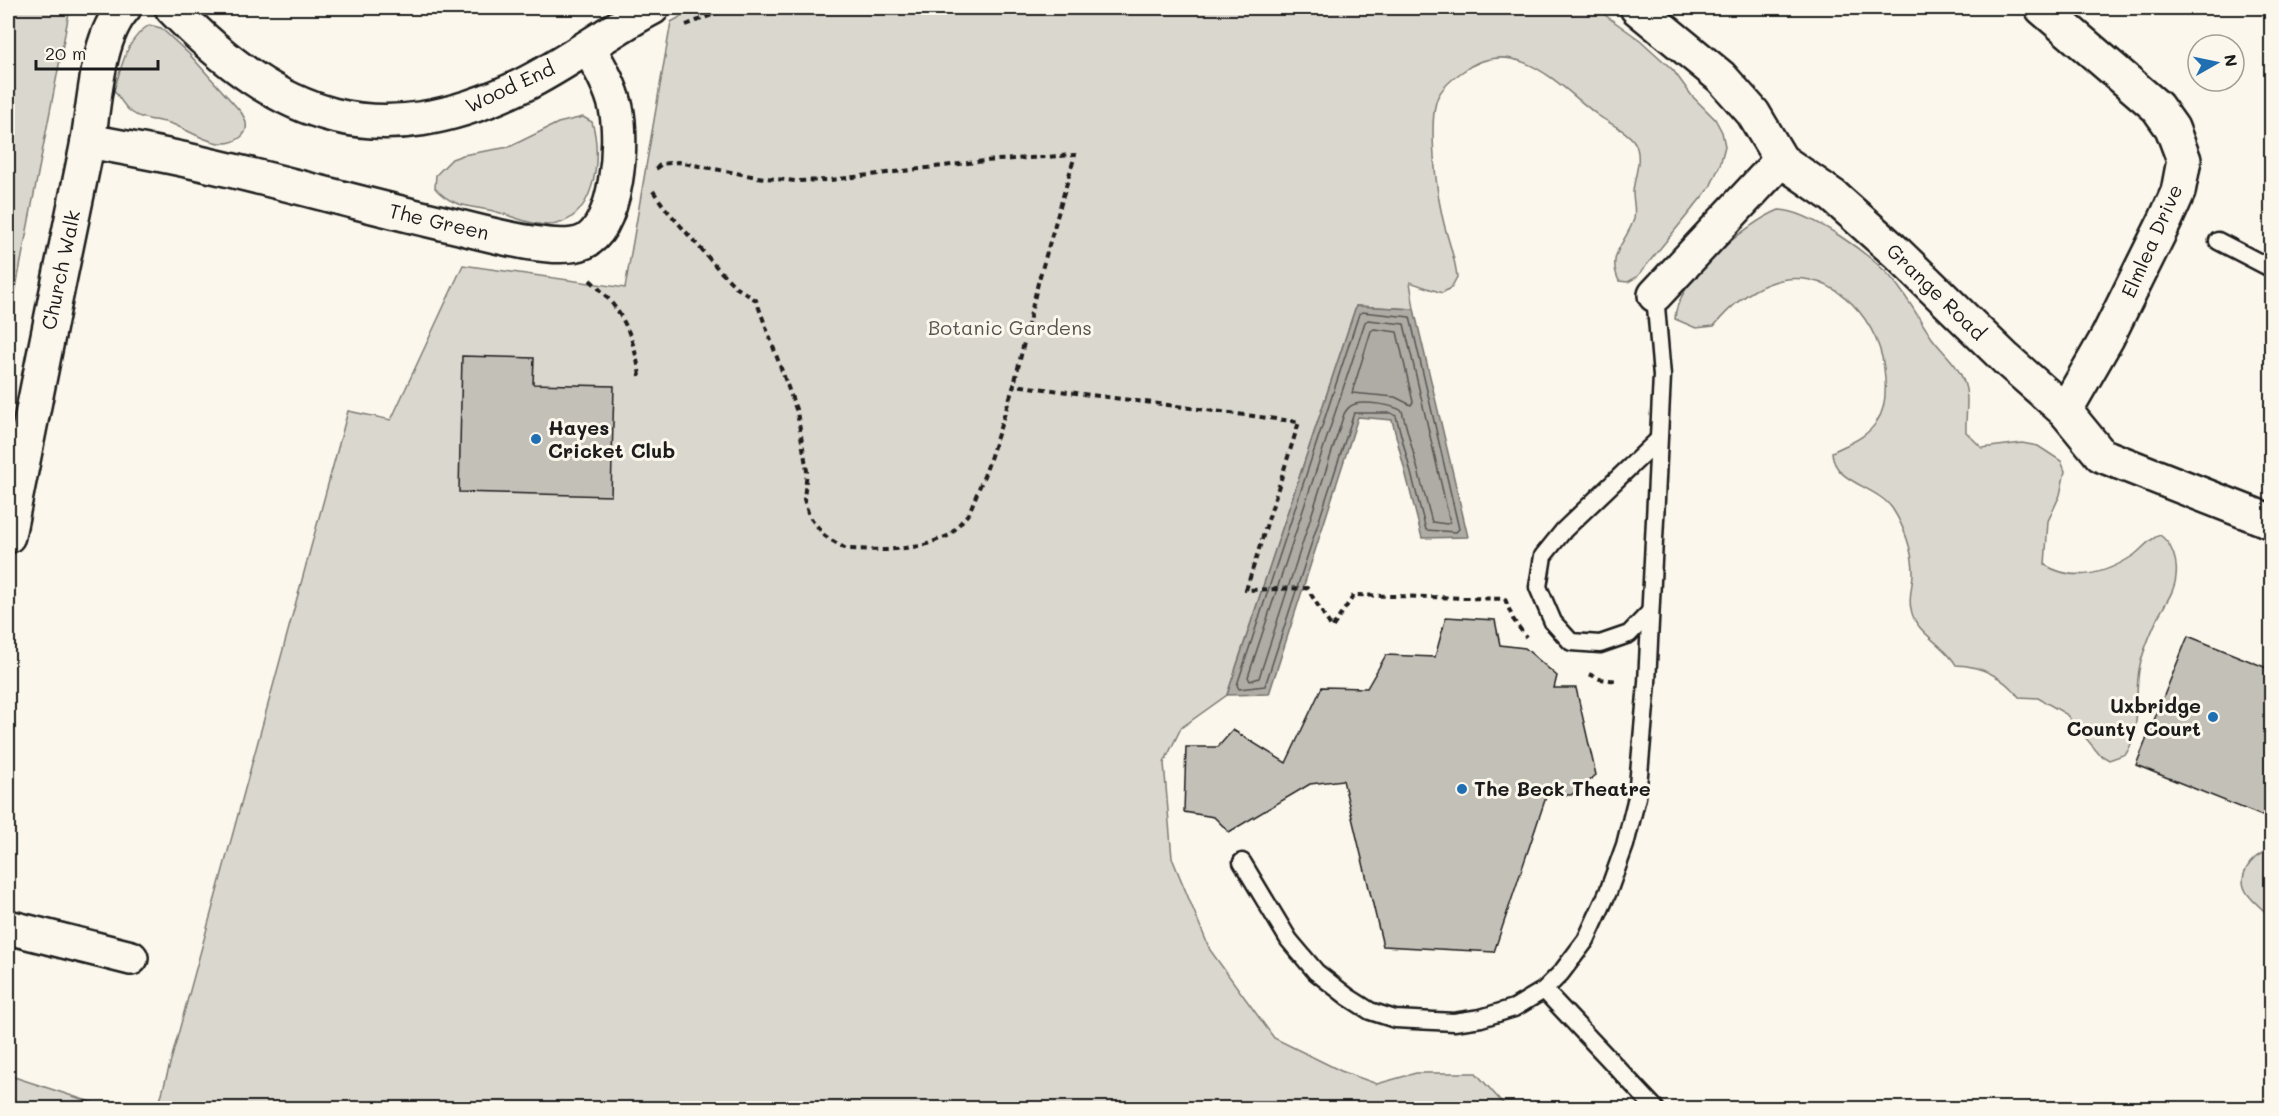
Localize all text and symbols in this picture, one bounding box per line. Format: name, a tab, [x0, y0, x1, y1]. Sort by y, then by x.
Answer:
scale bar	[36, 33, 158, 71]
north arrow	[2186, 33, 2246, 93]
text: 20 m	[45, 41, 86, 65]
text: N	[2220, 53, 2243, 68]
street label: Wood End	[461, 54, 558, 118]
street label: Elmlea Drive	[2114, 180, 2188, 301]
street label: The Green	[387, 197, 492, 245]
street label: Church Walk	[35, 208, 85, 332]
street label: Grange Road	[1881, 237, 1992, 345]
park label: Botanic Gardens	[928, 314, 1092, 340]
place label: Hayes Cricket Club	[548, 414, 675, 463]
marker: Hayes Cricket Club	[529, 432, 543, 446]
place label: Uxbridge County Court	[2066, 692, 2201, 741]
marker: Uxbridge County Court	[2206, 710, 2220, 724]
place label: The Beck Theatre	[1474, 775, 1651, 801]
marker: The Beck Theatre	[1455, 782, 1469, 796]

